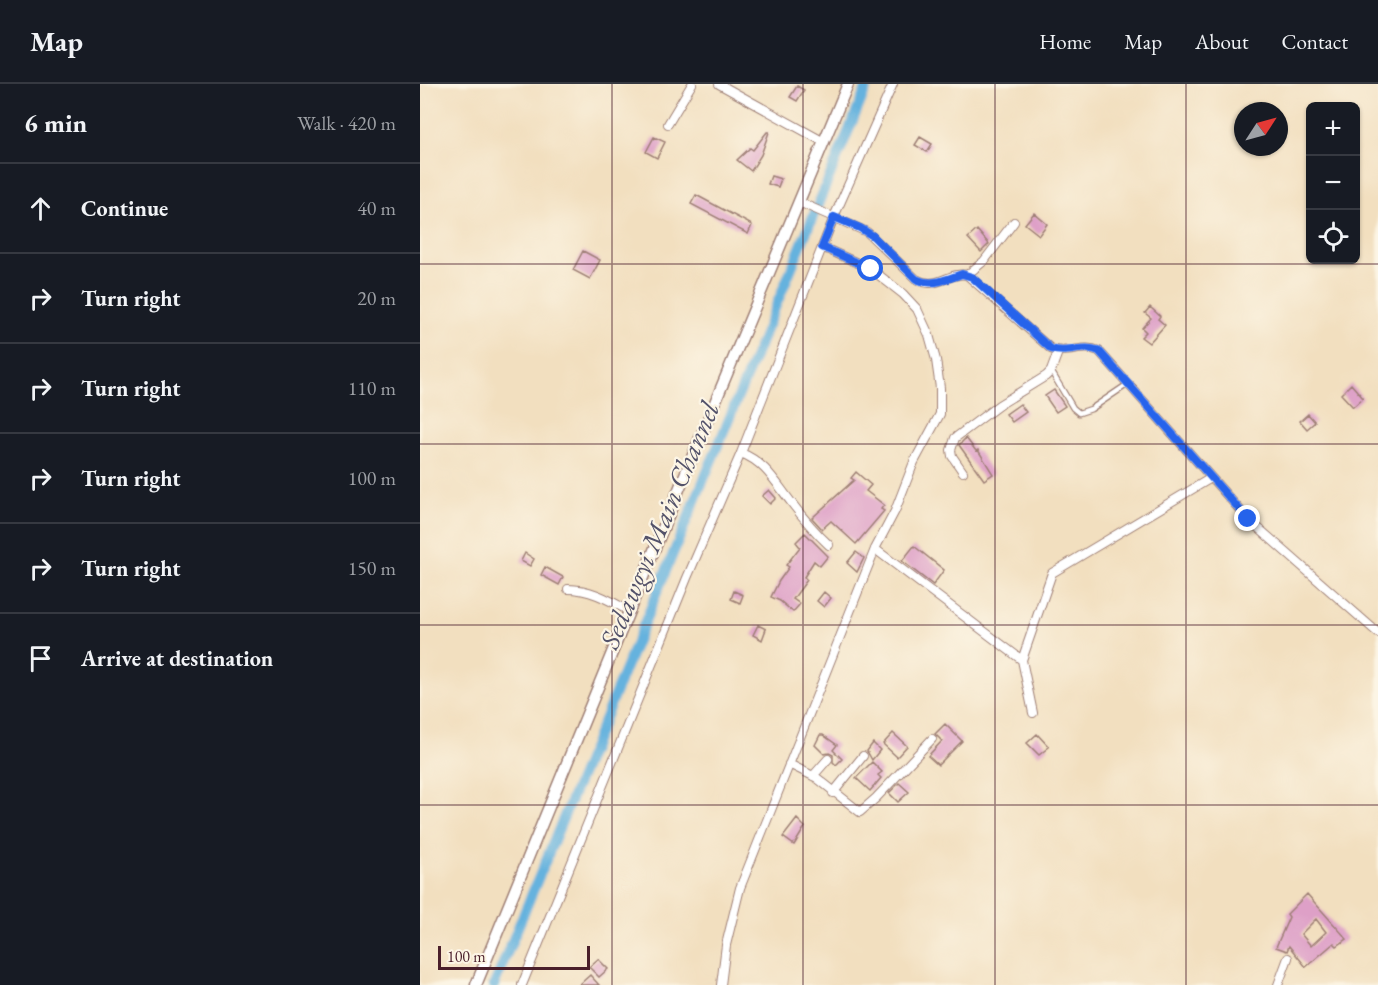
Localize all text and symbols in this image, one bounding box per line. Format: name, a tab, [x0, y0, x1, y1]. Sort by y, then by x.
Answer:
text: Map	[30, 23, 83, 59]
text: Home	[1039, 28, 1091, 55]
text: Map	[1124, 28, 1162, 55]
text: About	[1195, 28, 1248, 55]
text: Contact	[1281, 28, 1348, 55]
north arrow	[1234, 102, 1288, 156]
map controls	[1306, 102, 1360, 264]
button: +	[1306, 102, 1360, 156]
text: 6 min	[24, 106, 87, 140]
text: Walk · 420 m	[297, 110, 396, 136]
button: −	[1306, 156, 1360, 210]
icon: ahead	[24, 192, 57, 225]
text: Continue	[81, 194, 168, 223]
text: 40 m	[357, 195, 396, 221]
button: locate	[1306, 210, 1360, 264]
route start	[857, 255, 883, 281]
icon: right	[24, 282, 57, 315]
text: Turn right	[81, 284, 180, 313]
text: 20 m	[357, 285, 396, 311]
icon: right	[24, 372, 57, 405]
text: Turn right	[81, 374, 180, 403]
text: 110 m	[348, 375, 396, 401]
water label: Sedawgyi Main Channel	[590, 395, 728, 655]
icon: right	[24, 462, 57, 495]
text: Turn right	[81, 464, 180, 493]
text: 100 m	[348, 465, 396, 491]
route end	[1234, 505, 1260, 531]
icon: right	[24, 552, 57, 585]
text: Turn right	[81, 554, 180, 583]
text: 150 m	[348, 555, 396, 581]
icon: arrive	[24, 642, 57, 675]
text: Arrive at destination	[81, 644, 273, 673]
scale bar	[438, 943, 590, 970]
text: 100 m	[447, 946, 486, 967]

